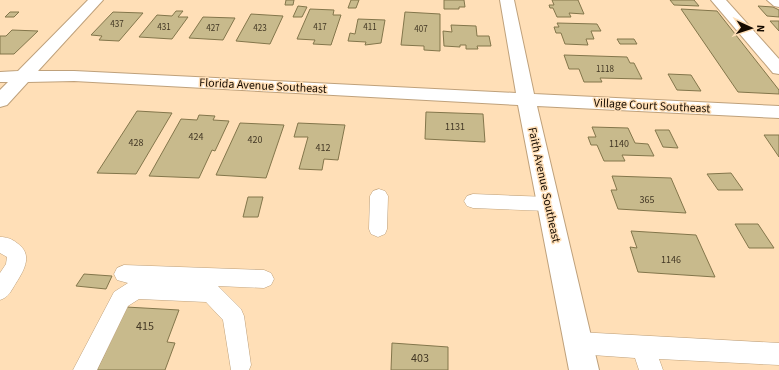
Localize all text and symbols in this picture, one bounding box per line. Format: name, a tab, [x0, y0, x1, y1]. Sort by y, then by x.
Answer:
north arrow	[731, 8, 771, 48]
house number: 437	[110, 18, 124, 31]
house number: 431	[157, 21, 171, 34]
house number: 417	[313, 21, 327, 34]
house number: 411	[363, 21, 377, 34]
house number: 427	[206, 22, 220, 35]
house number: 423	[253, 22, 267, 35]
house number: 407	[414, 23, 428, 36]
text: N	[753, 24, 768, 33]
house number: 1118	[596, 63, 614, 76]
street label: Florida Avenue Southeast	[199, 74, 327, 98]
street label: Village Court Southeast	[593, 94, 711, 118]
house number: 1131	[445, 120, 465, 134]
street label: Faith Avenue Southeast	[523, 126, 565, 244]
house number: 424	[189, 130, 203, 144]
house number: 420	[248, 133, 262, 147]
house number: 428	[129, 136, 143, 150]
house number: 1140	[609, 137, 629, 151]
house number: 412	[316, 141, 330, 155]
house number: 365	[640, 193, 654, 207]
house number: 1146	[661, 253, 681, 267]
house number: 415	[136, 318, 154, 335]
house number: 403	[411, 350, 429, 367]

